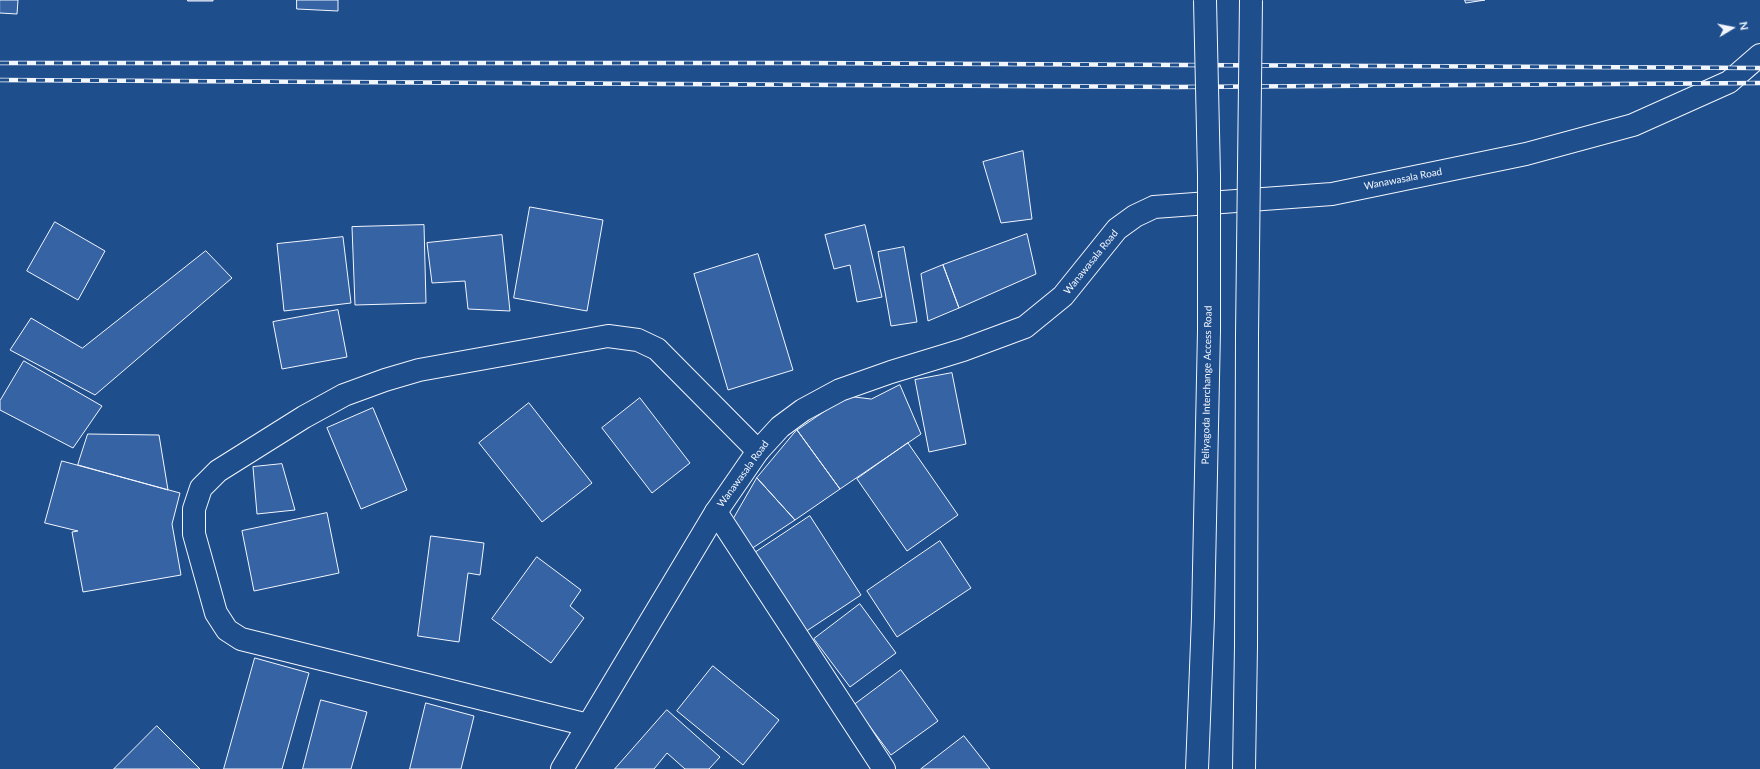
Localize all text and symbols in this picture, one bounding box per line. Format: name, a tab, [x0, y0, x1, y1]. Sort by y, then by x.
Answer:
north arrow	[1712, 8, 1752, 48]
text: N	[1737, 21, 1751, 31]
street label: Wanawasala Road	[1363, 166, 1443, 192]
street label: Wanawasala Road	[1061, 227, 1121, 297]
street label: Peliyagoda Interchange Access Road	[1200, 306, 1214, 464]
street label: Wanawasala Road	[715, 438, 771, 510]

